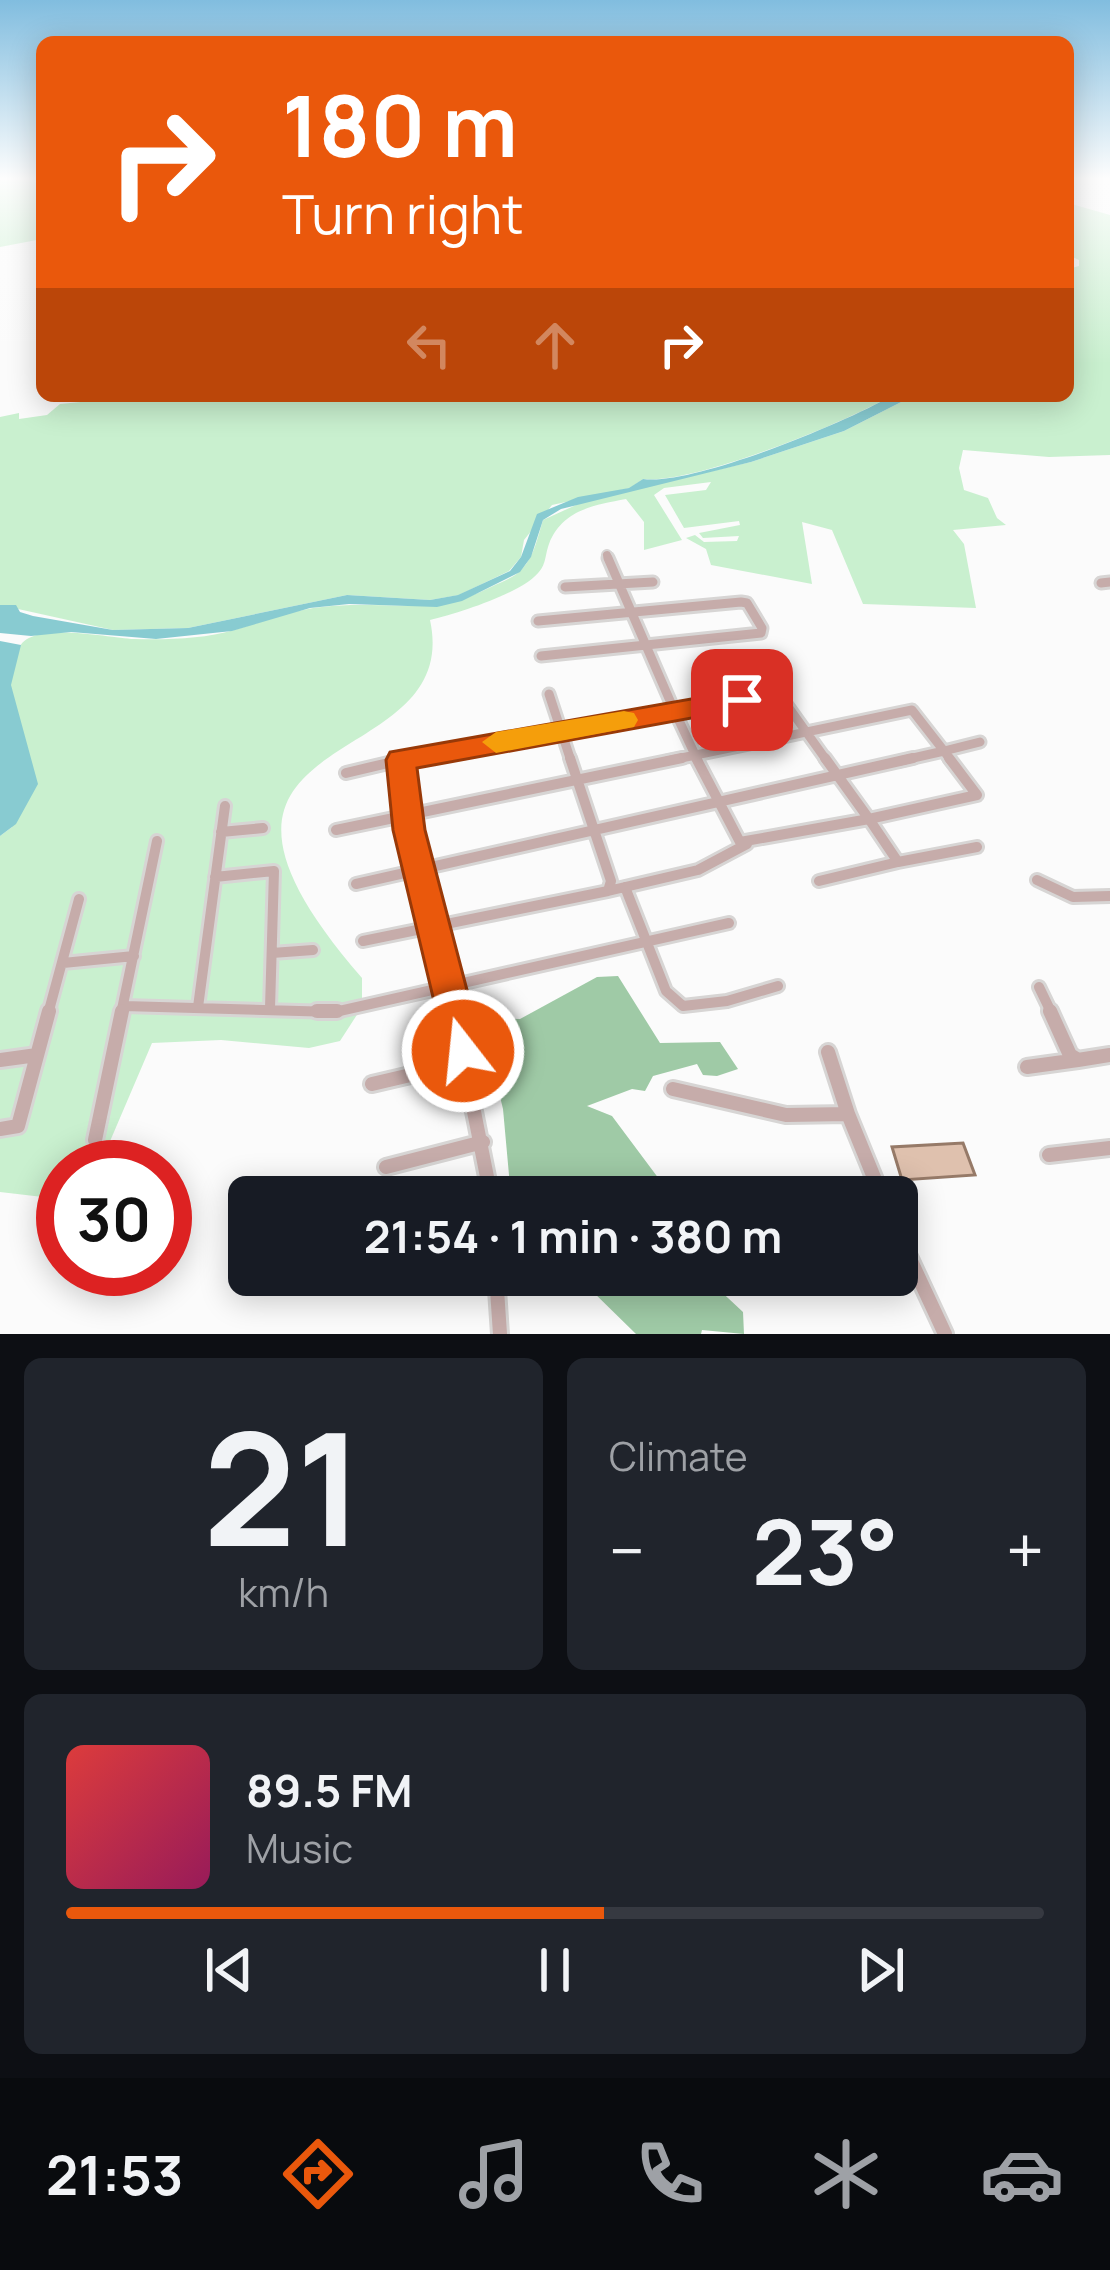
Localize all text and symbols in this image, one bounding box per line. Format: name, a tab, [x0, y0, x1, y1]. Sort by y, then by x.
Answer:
text: 180 m	[282, 67, 518, 182]
icon: right	[84, 84, 240, 240]
text: Turn right	[282, 176, 524, 250]
icon: left	[396, 312, 462, 378]
icon: ahead	[522, 312, 588, 378]
icon: right	[648, 312, 714, 378]
pin	[691, 649, 793, 751]
icon: arrive	[709, 667, 775, 733]
position arrow	[400, 988, 526, 1114]
speed limit sign: 30	[36, 1140, 192, 1296]
text: 21:54 · 1 min · 380 m	[364, 1205, 782, 1267]
text: 21	[203, 1380, 364, 1593]
text: Climate	[609, 1429, 748, 1483]
text: 23°	[752, 1489, 899, 1612]
text: −	[609, 1505, 645, 1595]
text: +	[1006, 1505, 1044, 1595]
text: km/h	[238, 1565, 329, 1619]
text: 89.5 FM	[246, 1759, 412, 1821]
text: Music	[246, 1821, 353, 1875]
icon: previous	[196, 1937, 262, 2003]
icon: pause	[522, 1937, 588, 2003]
icon: next	[848, 1937, 914, 2003]
icon: directions	[276, 2132, 360, 2216]
icon: music	[452, 2132, 536, 2216]
icon: phone	[628, 2132, 712, 2216]
icon: climate	[804, 2132, 888, 2216]
icon: car	[980, 2132, 1064, 2216]
text: 21:53	[46, 2137, 183, 2211]

